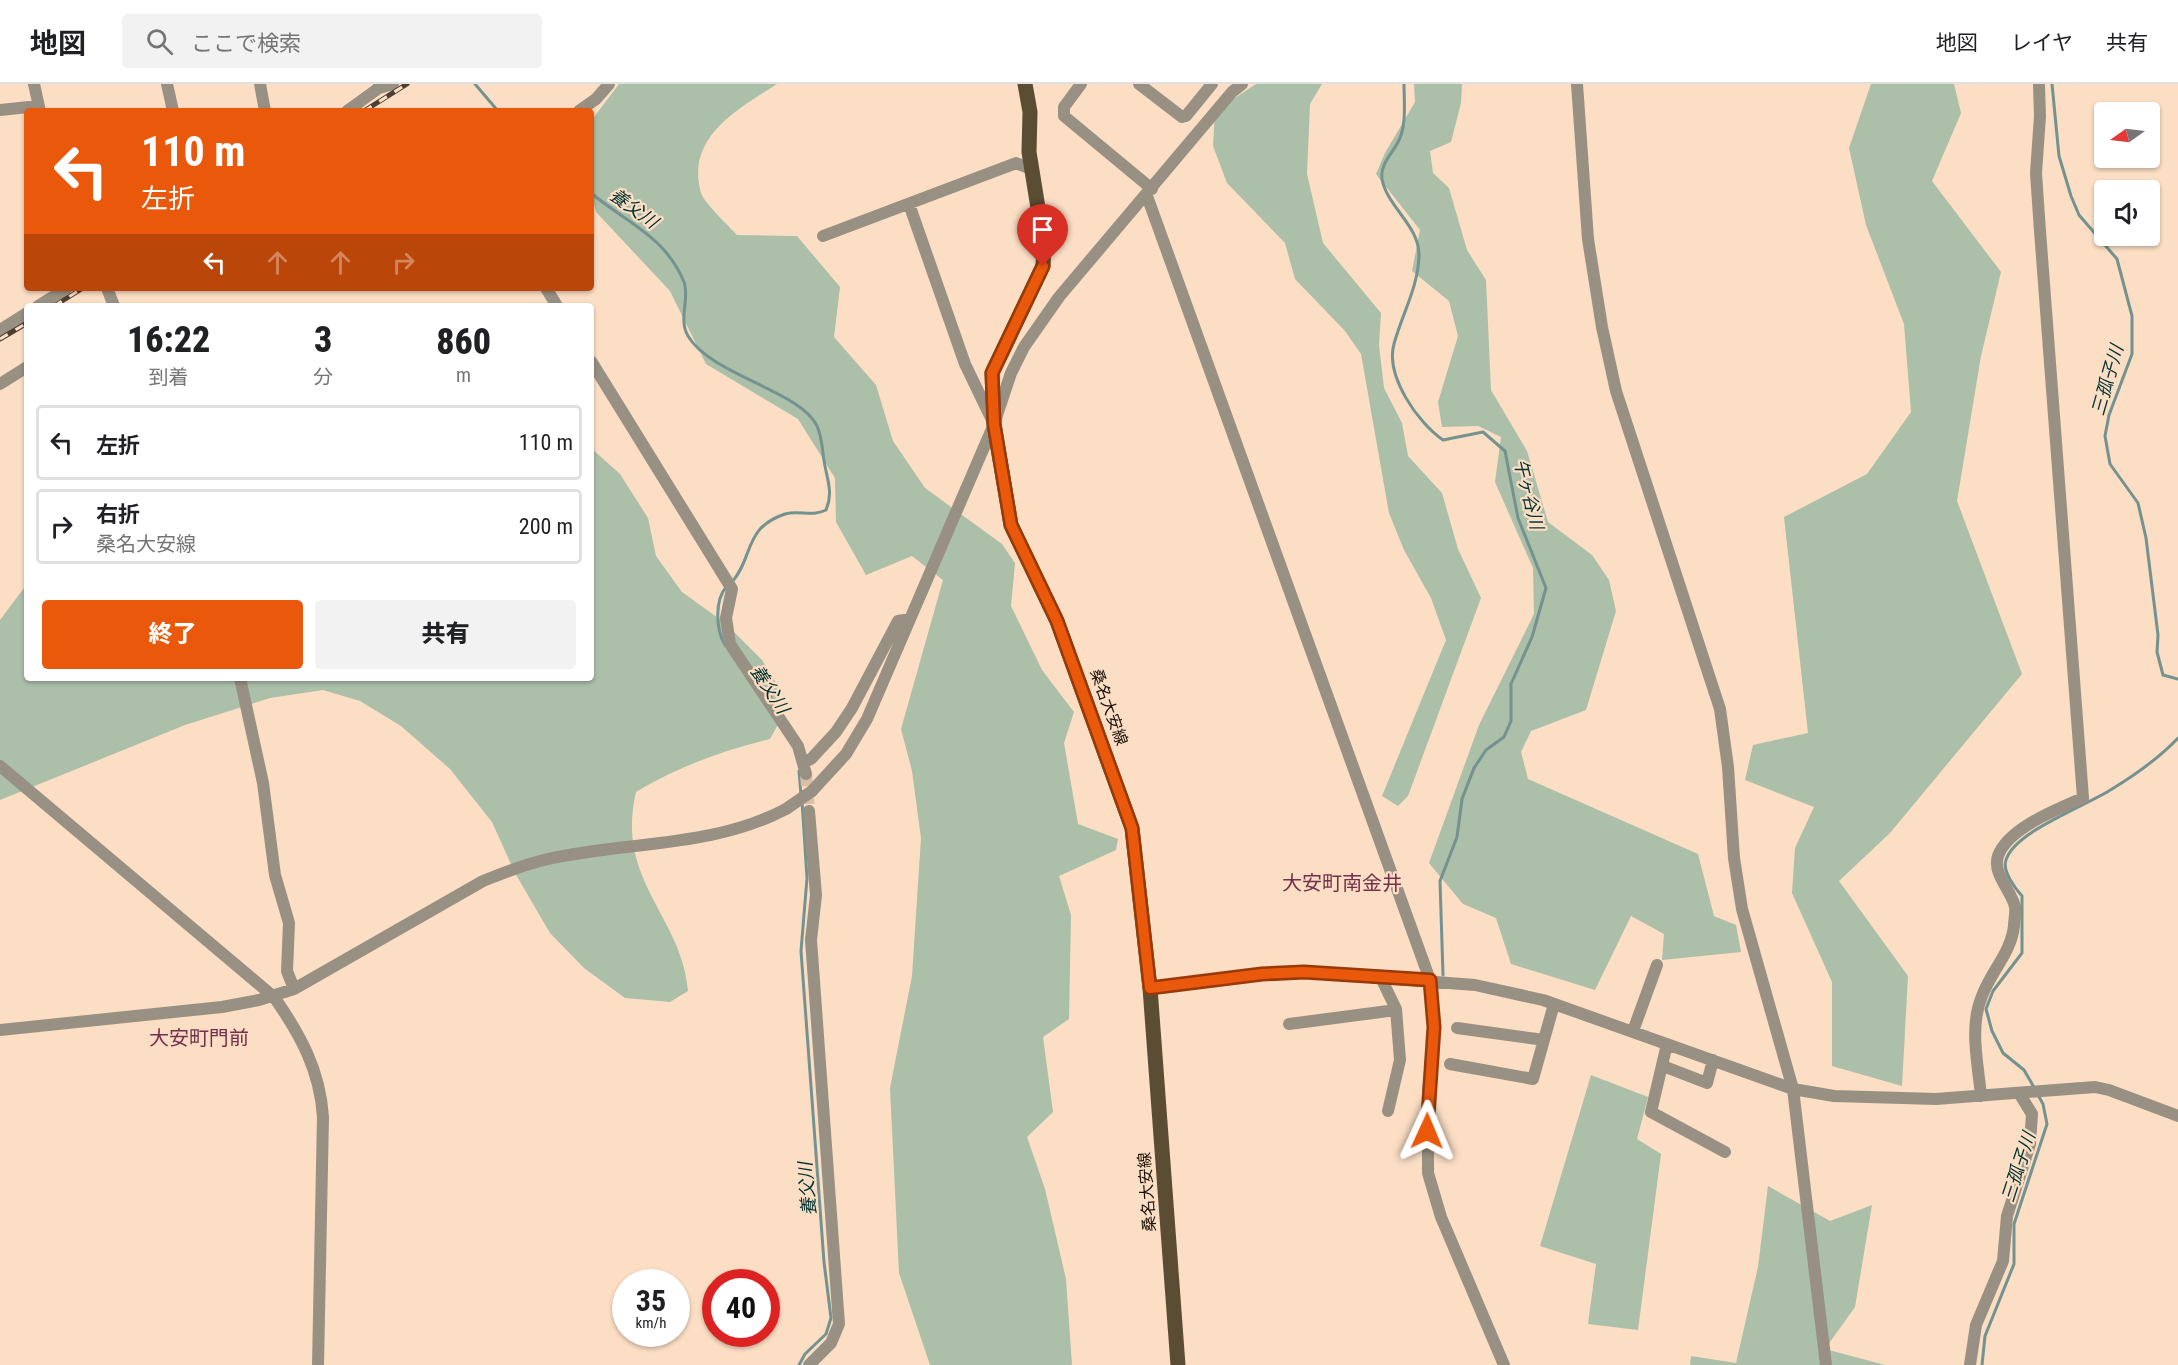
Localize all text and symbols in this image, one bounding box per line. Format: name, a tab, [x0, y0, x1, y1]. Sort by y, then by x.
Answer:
search box	[122, 14, 542, 68]
icon: search	[143, 25, 176, 58]
text: 地図	[30, 27, 86, 60]
text: ここで検索	[191, 31, 301, 56]
text: 地図	[1936, 31, 1978, 55]
text: レイヤ	[2011, 31, 2073, 55]
text: 共有	[2106, 31, 2148, 55]
north arrow	[2094, 102, 2160, 168]
map controls	[2094, 102, 2160, 246]
text: 110 m	[141, 127, 246, 176]
icon: left	[42, 132, 120, 210]
button: sound	[2094, 180, 2160, 246]
text: 左折	[141, 183, 195, 215]
water label: 養父川	[606, 184, 664, 234]
pin	[1017, 204, 1068, 266]
icon: arrive	[1026, 213, 1059, 246]
icon: left	[198, 246, 231, 279]
icon: ahead	[261, 246, 294, 279]
icon: ahead	[324, 246, 357, 279]
icon: right	[387, 246, 420, 279]
text: 16:22	[127, 319, 210, 361]
text: 3	[314, 319, 332, 361]
text: 860	[436, 321, 491, 363]
water label: 三孤子川	[2087, 341, 2128, 417]
text: m	[456, 363, 471, 387]
text: 到着	[149, 365, 189, 389]
text: 分	[313, 365, 333, 389]
icon: left	[45, 426, 78, 459]
text: 110 m	[519, 430, 573, 455]
text: 左折	[96, 433, 140, 458]
water label: 午ヶ谷川	[1510, 457, 1548, 533]
text: 右折	[96, 502, 140, 527]
icon: right	[45, 510, 78, 543]
text: 200 m	[519, 514, 573, 539]
text: 桑名大安線	[96, 532, 196, 556]
button: 終了	[42, 600, 303, 669]
button: 共有	[315, 600, 576, 669]
water label: 養父川	[746, 661, 795, 719]
street label: 桑名大安線	[1086, 666, 1132, 748]
district label: 大安町南金井	[1282, 871, 1402, 895]
district label: 大安町門前	[149, 1026, 249, 1050]
position arrow	[1395, 1099, 1459, 1163]
water label: 三孤子川	[1997, 1128, 2040, 1204]
street label: 桑名大安線	[1135, 1151, 1159, 1233]
water label: 養父川	[794, 1159, 820, 1217]
speed limit sign: 40	[702, 1269, 780, 1347]
text: 35	[636, 1283, 666, 1318]
text: km/h	[636, 1314, 666, 1332]

